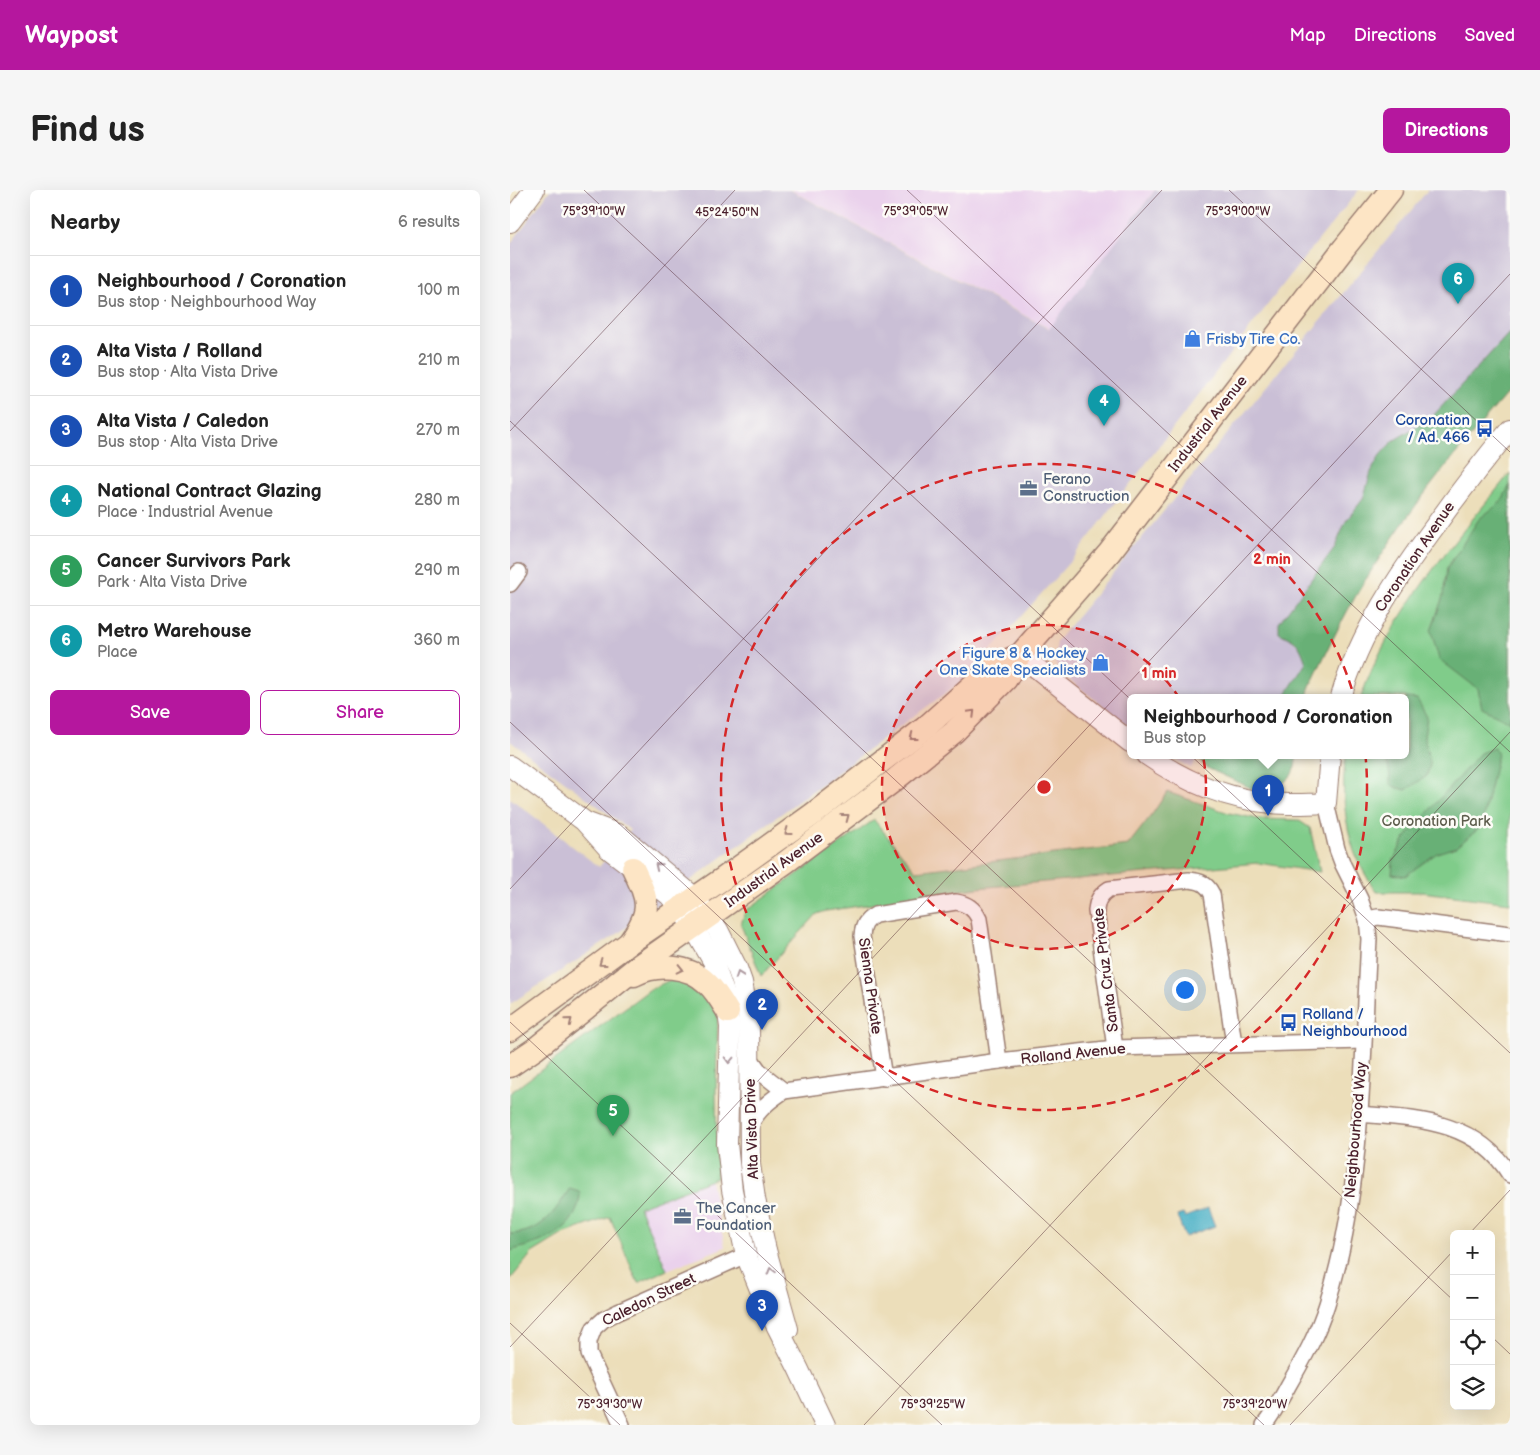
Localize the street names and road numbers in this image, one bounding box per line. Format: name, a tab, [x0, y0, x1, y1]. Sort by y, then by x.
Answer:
street label: Industrial Avenue	[1164, 372, 1252, 476]
street label: Coronation Avenue	[1371, 498, 1459, 616]
street label: Industrial Avenue	[721, 828, 827, 912]
street label: Santa Cruz Private	[1089, 907, 1123, 1033]
street label: Sienna Private	[854, 936, 886, 1036]
street label: Rolland Avenue	[1019, 1039, 1127, 1069]
street label: Neighbourhood Way	[1341, 1061, 1371, 1199]
street label: Alta Vista Drive	[741, 1078, 763, 1180]
street label: Caledon Street	[599, 1269, 699, 1331]

